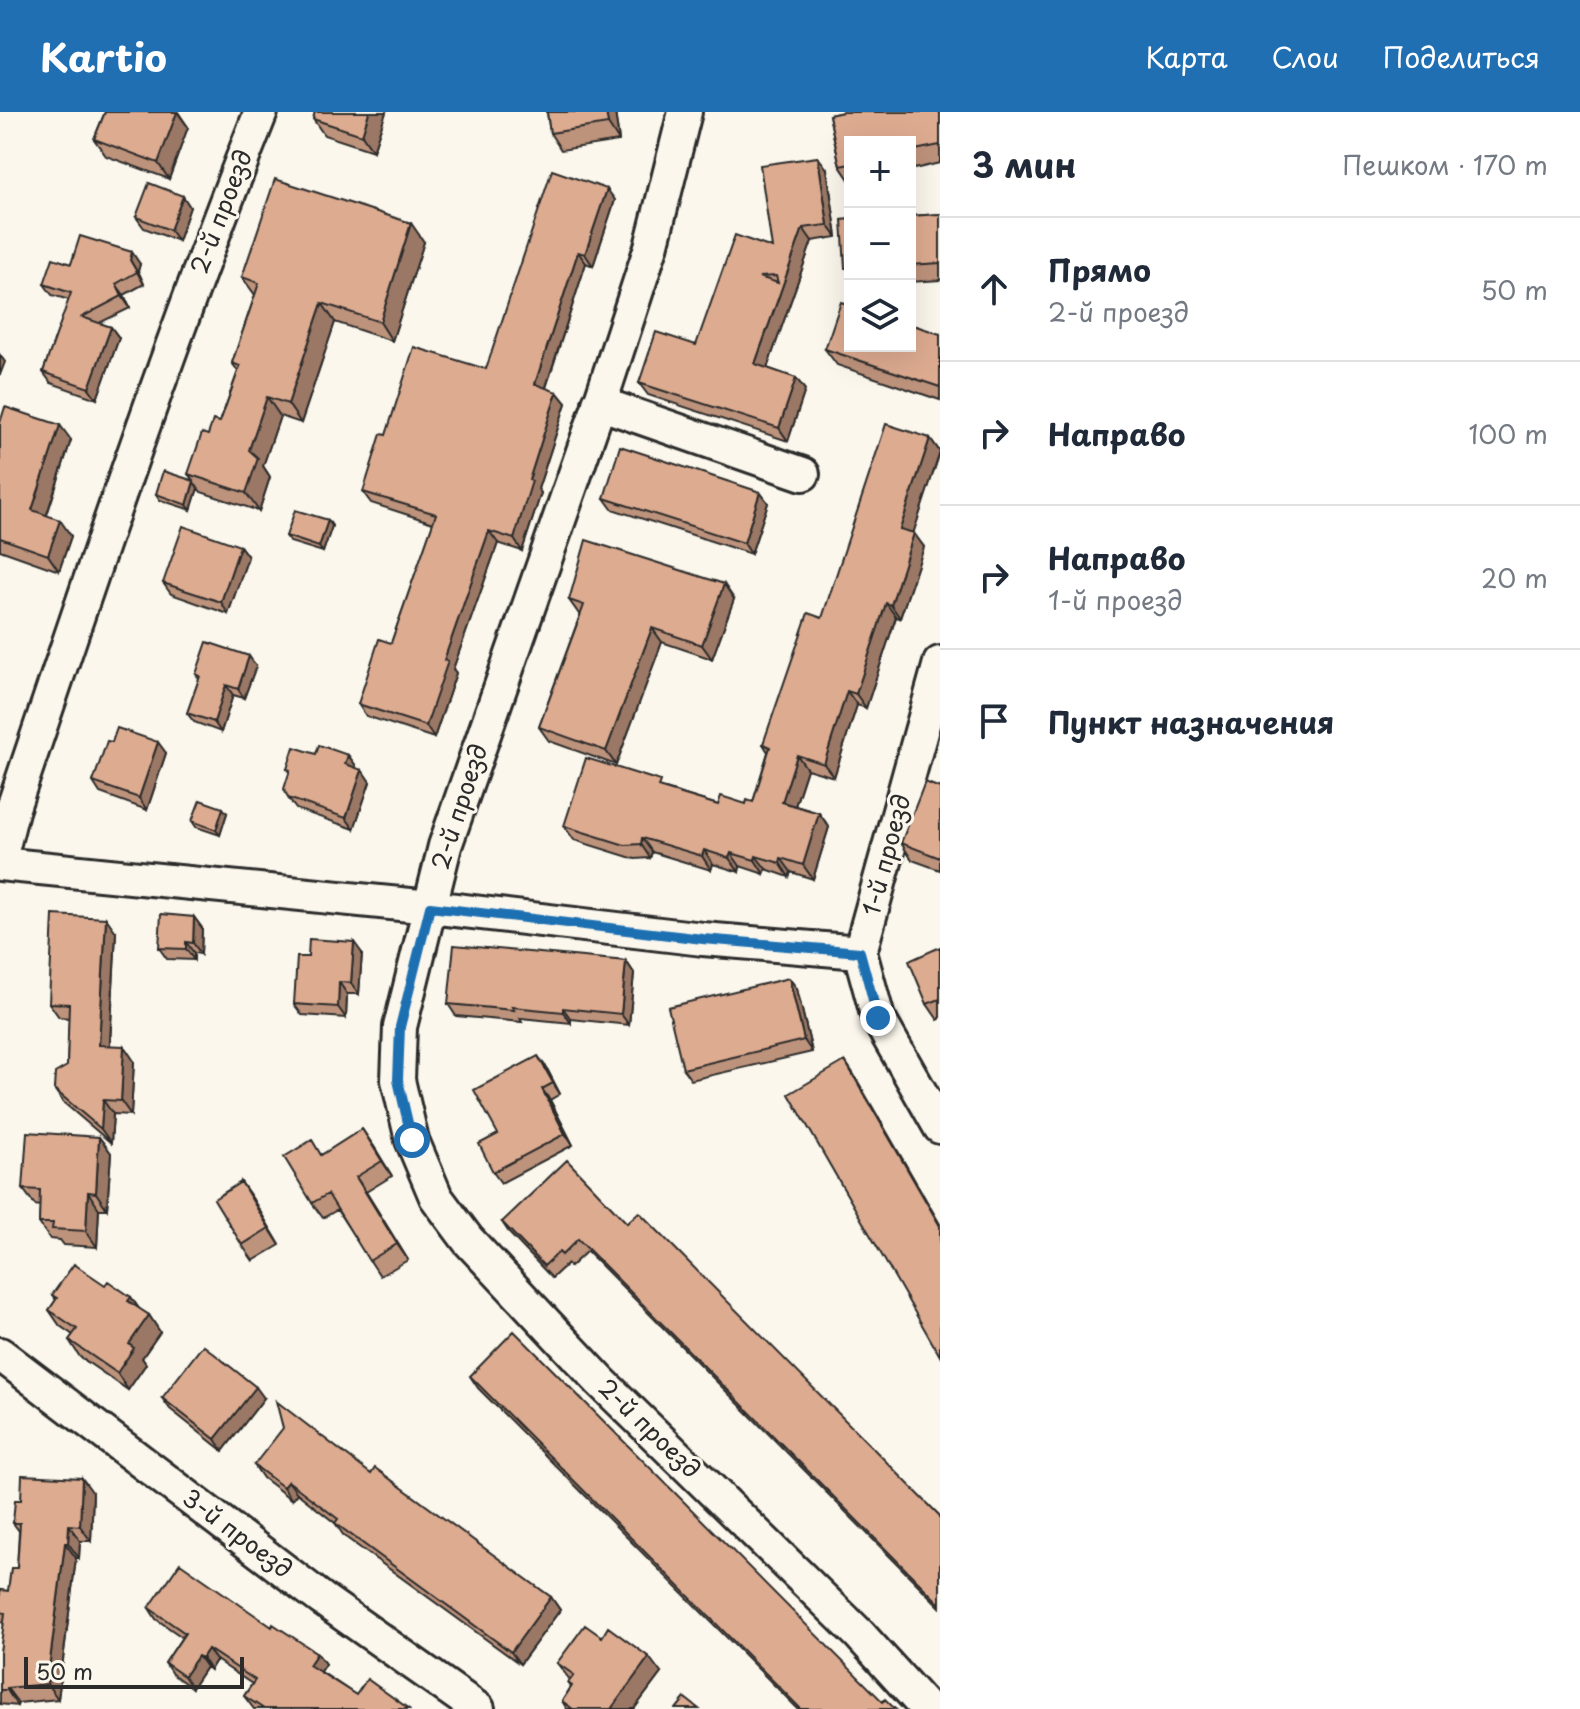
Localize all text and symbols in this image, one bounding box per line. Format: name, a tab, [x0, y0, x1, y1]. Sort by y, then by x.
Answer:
text: Kartio	[40, 28, 167, 85]
text: Карта	[1145, 35, 1228, 78]
text: Слои	[1272, 35, 1339, 78]
text: Поделиться	[1383, 35, 1540, 78]
map controls	[844, 136, 916, 352]
button: +	[844, 136, 916, 208]
text: 3 мин	[972, 138, 1076, 190]
street label: 2-й проезд	[180, 144, 260, 279]
text: Пешком · 170 m	[1342, 145, 1548, 184]
button: −	[844, 208, 916, 280]
text: Прямо	[1048, 247, 1151, 292]
icon: ahead	[972, 267, 1016, 311]
text: 50 m	[1481, 270, 1548, 309]
button: layers	[844, 280, 916, 352]
text: 2-й проезд	[1048, 292, 1189, 331]
icon: right	[972, 411, 1016, 455]
text: Направо	[1048, 411, 1186, 456]
text: 100 m	[1468, 414, 1548, 453]
text: Направо	[1048, 535, 1186, 580]
icon: right	[972, 555, 1016, 599]
text: 20 m	[1481, 558, 1548, 597]
text: 1-й проезд	[1048, 580, 1183, 619]
icon: arrive	[972, 699, 1016, 743]
text: Пункт назначения	[1048, 699, 1334, 744]
street label: 2-й проезд	[421, 739, 495, 874]
street label: 1-й проезд	[852, 790, 919, 919]
route end	[860, 1000, 896, 1036]
route start	[394, 1122, 430, 1158]
street label: 2-й проезд	[591, 1369, 710, 1486]
street label: 3-й проезд	[176, 1479, 301, 1586]
scale bar	[24, 1653, 244, 1689]
text: 50 m	[36, 1654, 93, 1687]

